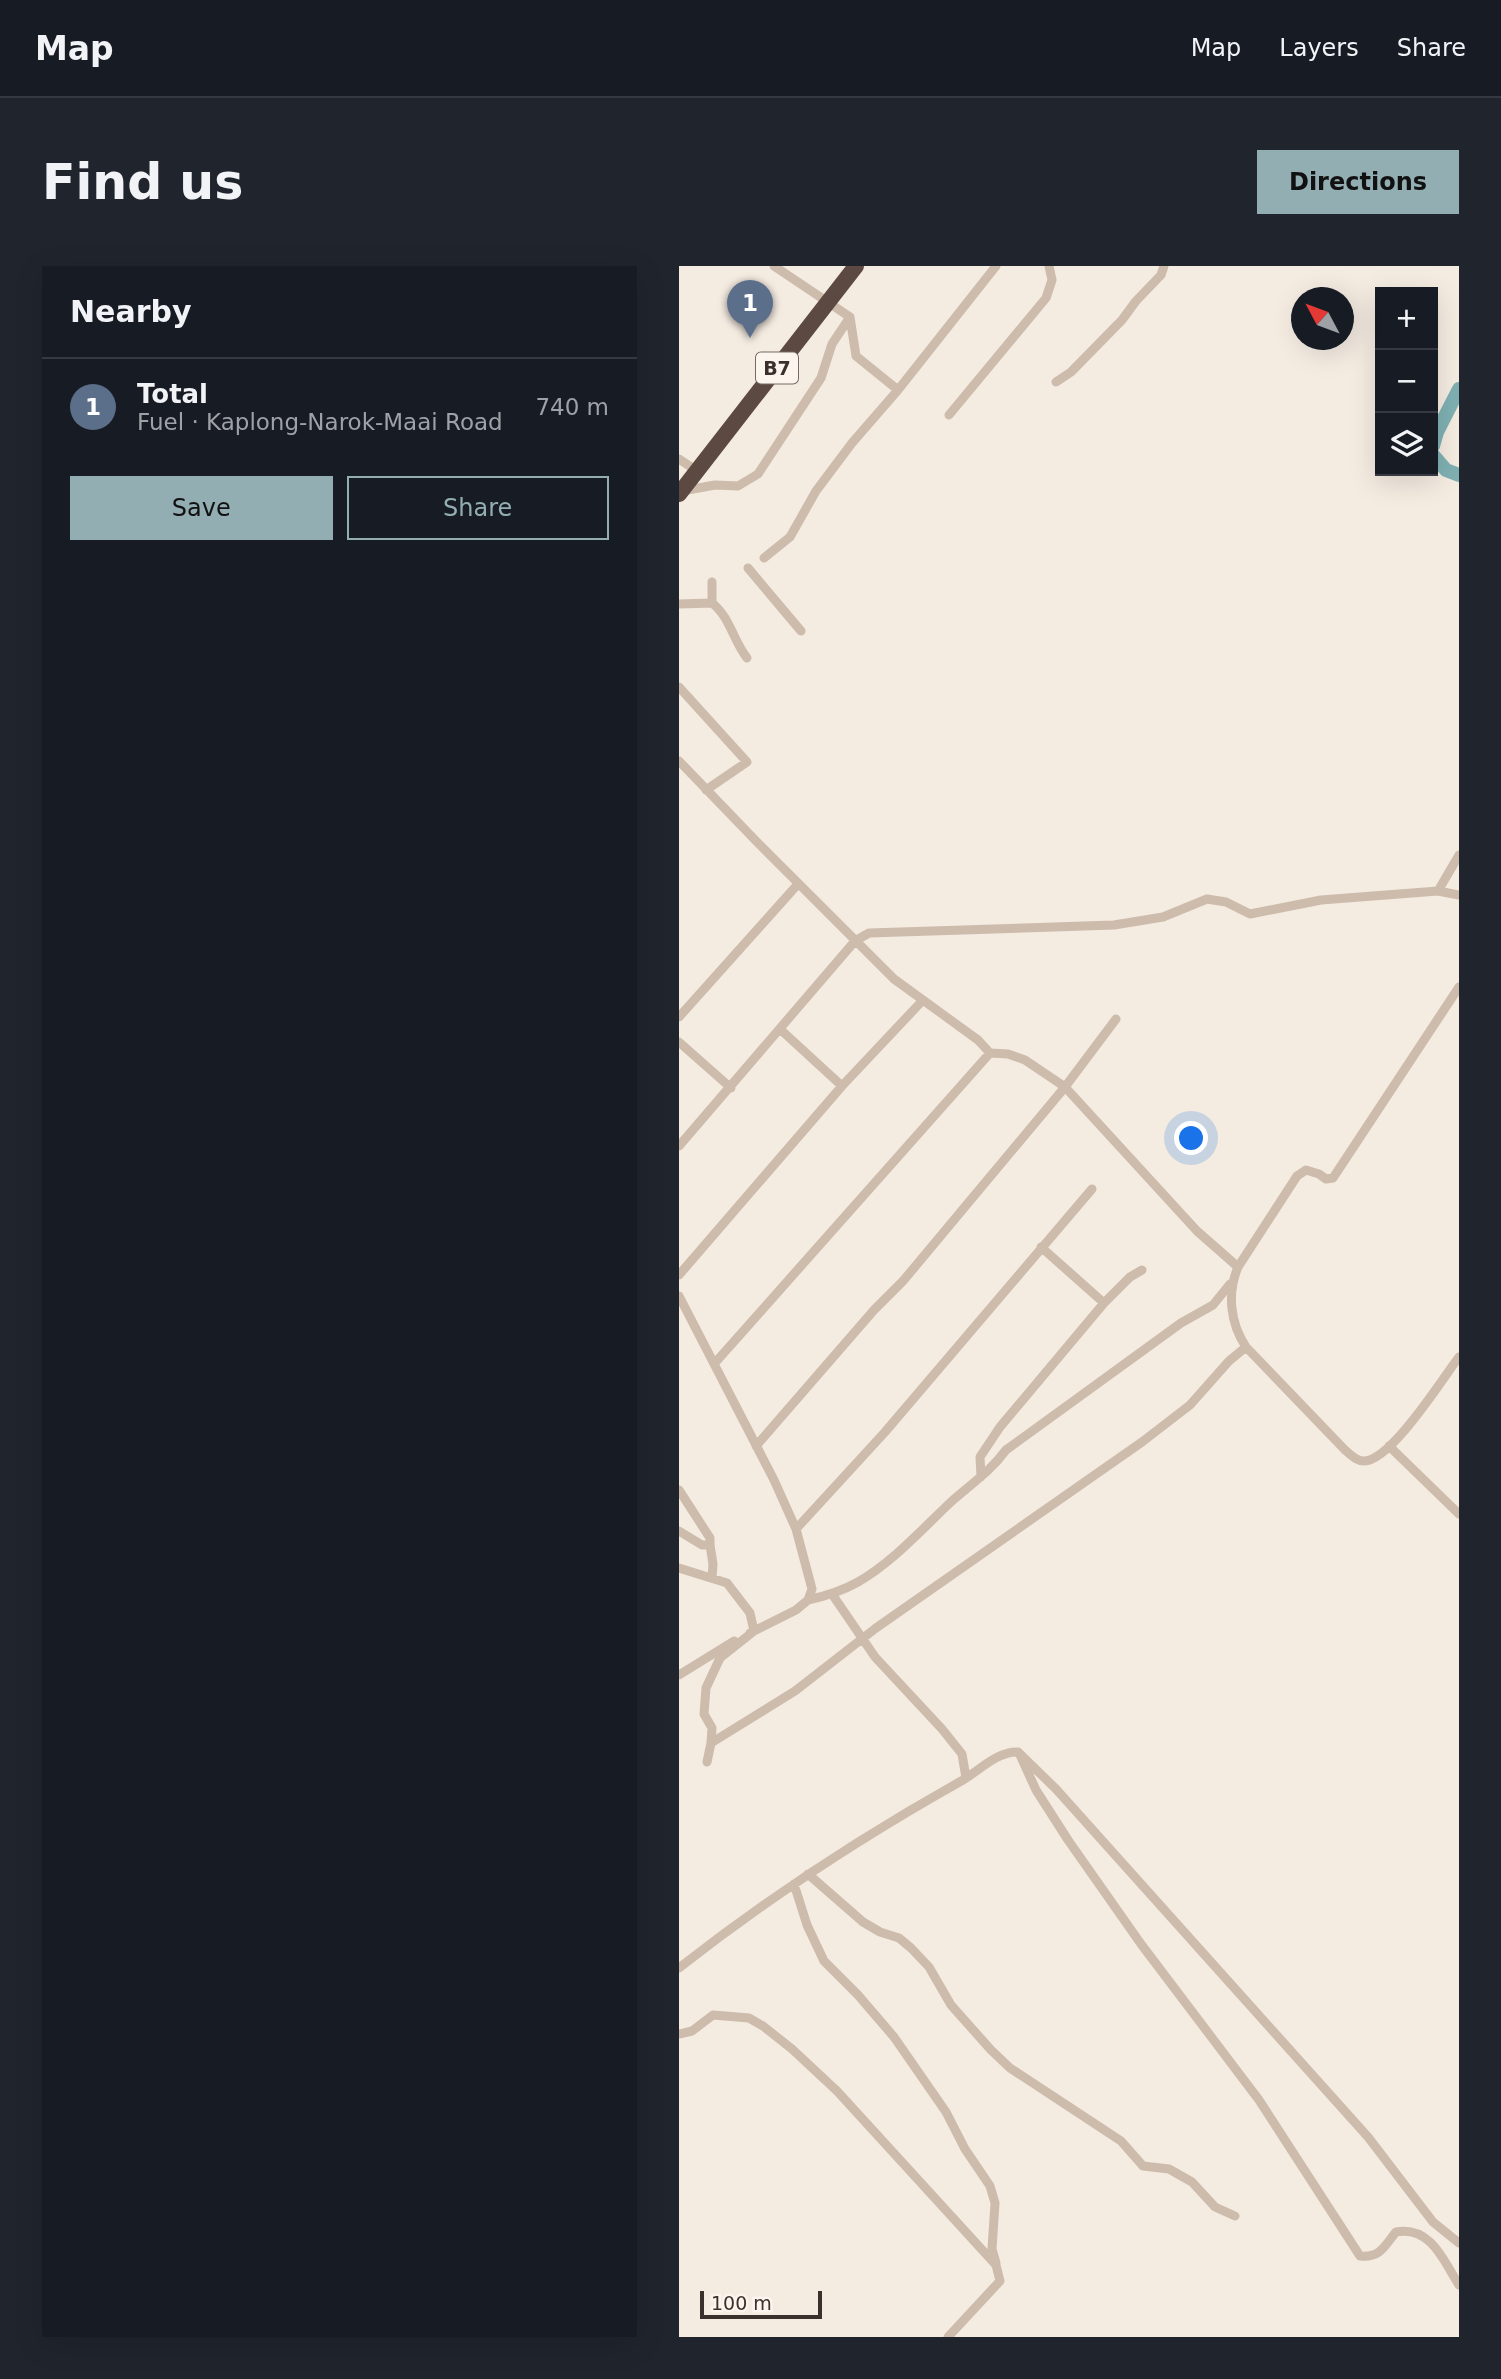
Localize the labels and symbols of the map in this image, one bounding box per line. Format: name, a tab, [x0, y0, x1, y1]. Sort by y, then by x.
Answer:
pin: 1	[727, 280, 773, 338]
north arrow	[1291, 287, 1354, 350]
road number: B7	[756, 352, 798, 384]
your location	[1174, 1121, 1208, 1155]
scale bar	[700, 2288, 823, 2320]

